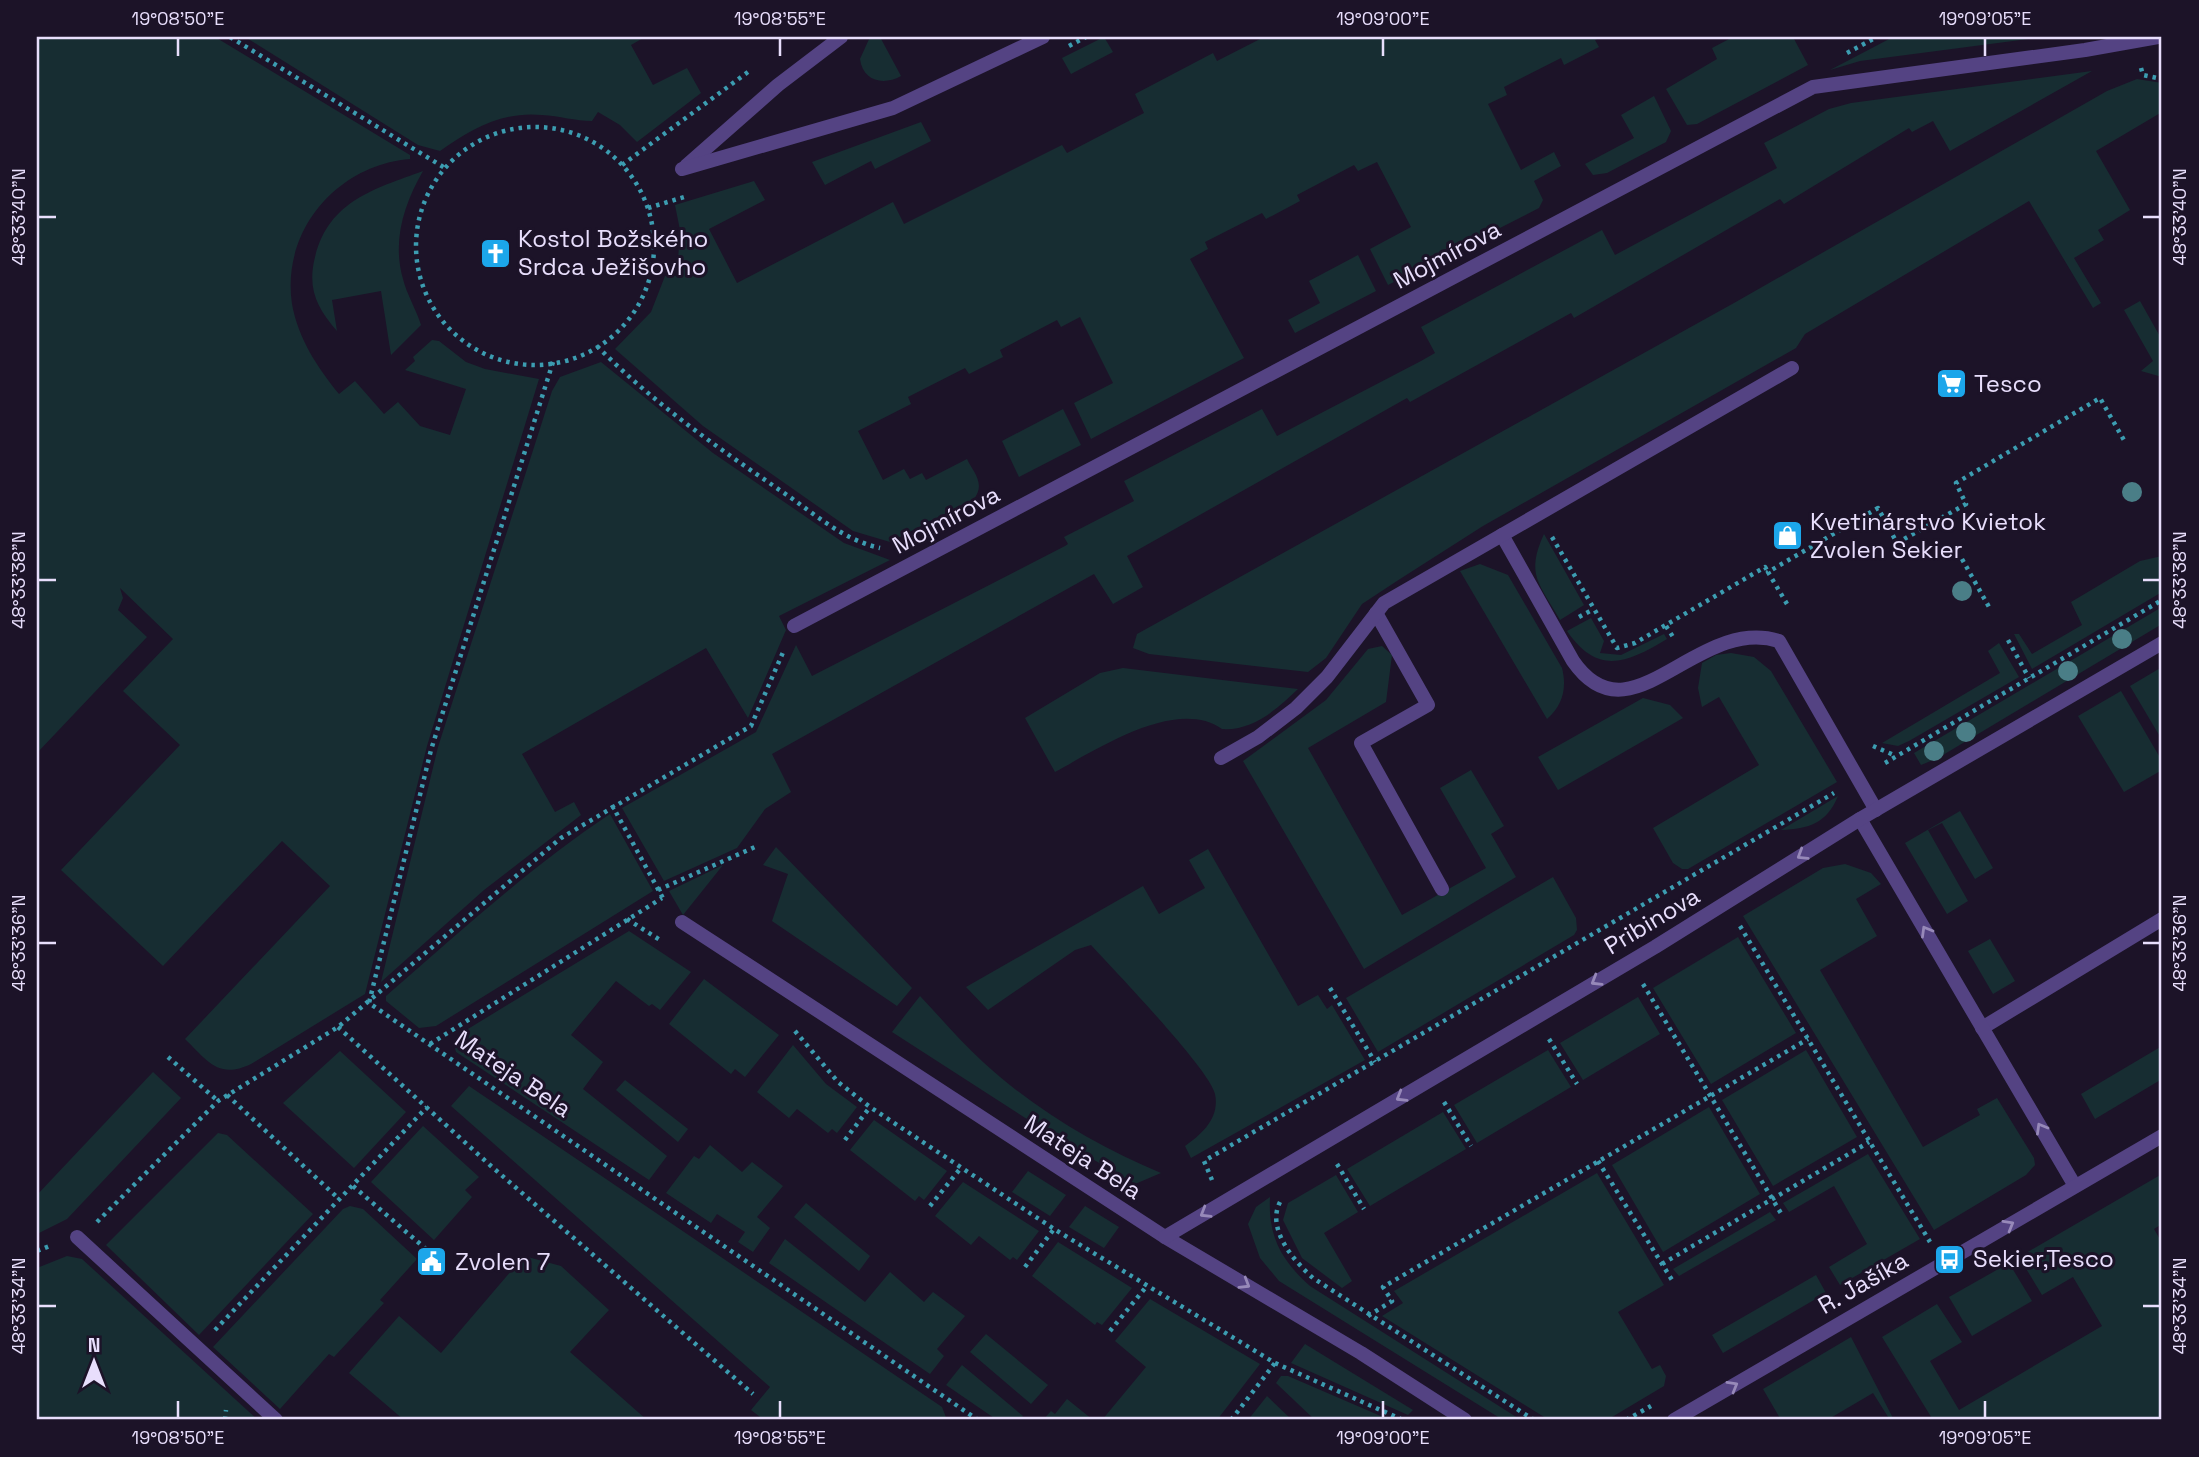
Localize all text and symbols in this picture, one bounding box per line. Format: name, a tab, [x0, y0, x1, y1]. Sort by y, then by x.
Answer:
text: 19°08'50"E	[132, 7, 224, 30]
text: 19°08'55"E	[734, 7, 826, 30]
text: 19°09'00"E	[1336, 7, 1430, 30]
text: 19°09'05"E	[1939, 7, 2031, 30]
text: 48°33'40"N	[7, 168, 30, 266]
text: 48°33'40"N	[2168, 168, 2191, 266]
street label: Mojmírova	[1388, 213, 1506, 296]
place label: Kostol Božského Srdca Ježišovho	[518, 223, 708, 282]
church icon: Kostol Božského Srdca Ježišovho	[478, 236, 512, 270]
supermarket icon: Tesco	[1934, 367, 1968, 401]
place label: Tesco	[1974, 368, 2042, 399]
street label: Mojmírova	[887, 478, 1005, 561]
place label: Kvetinárstvo Kvietok Zvolen Sekier	[1810, 506, 2046, 565]
shop icon: Kvetinárstvo Kvietok Zvolen Sekier	[1770, 519, 1804, 553]
text: 48°33'38"N	[7, 531, 30, 629]
text: 48°33'38"N	[2168, 531, 2191, 629]
one-way arrow	[1797, 847, 1810, 860]
street label: Pribinova	[1598, 880, 1705, 961]
text: 48°33'36"N	[7, 894, 30, 992]
text: 48°33'36"N	[2168, 894, 2191, 992]
one-way arrow	[1921, 926, 1934, 939]
one-way arrow	[1591, 973, 1604, 986]
street label: Mateja Bela	[449, 1023, 578, 1124]
one-way arrow	[1395, 1089, 1408, 1102]
street label: Mateja Bela	[1019, 1107, 1148, 1206]
one-way arrow	[2036, 1122, 2049, 1135]
one-way arrow	[1199, 1205, 1212, 1218]
one-way arrow	[2002, 1220, 2014, 1233]
bus stop icon: Sekier,Tesco	[1933, 1242, 1967, 1276]
place label: Sekier,Tesco	[1973, 1243, 2114, 1274]
street label: R. Jašíka	[1812, 1244, 1913, 1321]
public building icon: Zvolen 7	[415, 1245, 449, 1279]
place label: Zvolen 7	[455, 1246, 550, 1277]
text: 48°33'34"N	[7, 1258, 30, 1354]
text: 48°33'34"N	[2168, 1258, 2191, 1354]
one-way arrow	[1237, 1276, 1250, 1289]
north arrow	[60, 1328, 130, 1398]
text: N	[88, 1333, 100, 1358]
one-way arrow	[1725, 1381, 1738, 1394]
text: 19°08'50"E	[132, 1426, 224, 1449]
text: 19°08'55"E	[734, 1426, 826, 1449]
text: 19°09'00"E	[1336, 1426, 1430, 1449]
text: 19°09'05"E	[1939, 1426, 2031, 1449]

